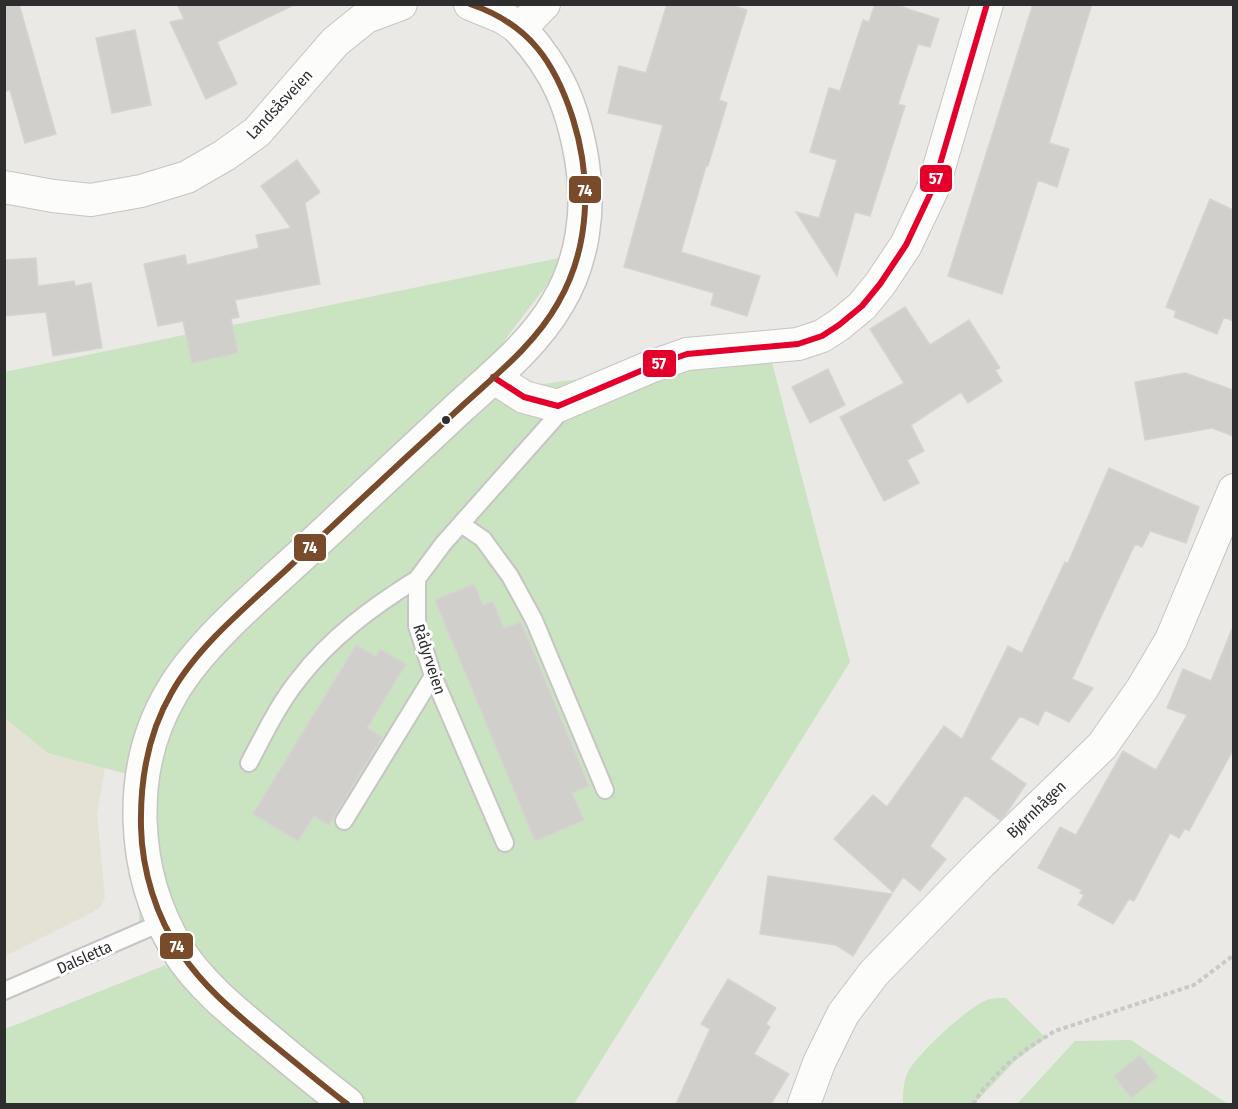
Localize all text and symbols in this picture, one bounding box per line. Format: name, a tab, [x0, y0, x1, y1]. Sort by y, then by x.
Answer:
street label: Landsåsveien	[242, 66, 316, 143]
line badge: 57	[919, 164, 953, 193]
text: 57	[929, 169, 943, 188]
line badge: 74	[568, 175, 602, 204]
text: 74	[578, 181, 592, 200]
line badge: 57	[642, 349, 677, 378]
text: 57	[652, 354, 666, 373]
unlabelled marker	[440, 414, 452, 426]
line badge: 74	[293, 533, 327, 562]
text: 74	[303, 538, 317, 557]
street label: Rådyrveien	[409, 621, 450, 697]
street label: Bjørnhågen	[1003, 776, 1070, 842]
line badge: 74	[159, 932, 194, 960]
street label: Dalsletta	[54, 937, 115, 978]
text: 74	[170, 937, 184, 956]

